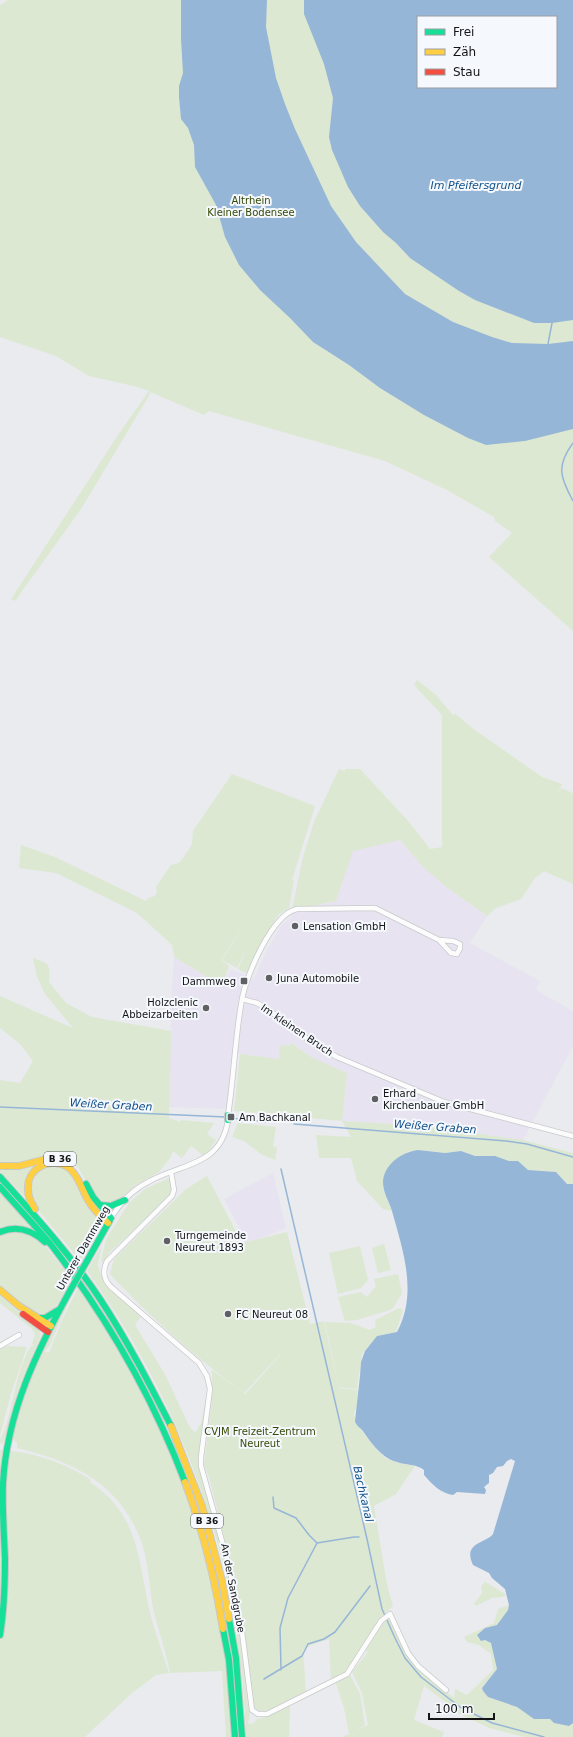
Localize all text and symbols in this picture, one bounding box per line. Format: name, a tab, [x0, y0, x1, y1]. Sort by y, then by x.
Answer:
legend	[417, 16, 557, 88]
text: Frei	[453, 25, 474, 39]
text: Zäh	[453, 45, 476, 59]
text: Stau	[453, 65, 480, 79]
water label: Im Pfeifersgrund	[430, 179, 523, 192]
park label: Altrhein Kleiner Bodensee	[207, 195, 295, 218]
marker: Lensation GmbH	[290, 921, 300, 931]
place label: Lensation GmbH	[303, 921, 386, 932]
marker: Juna Automobile	[264, 973, 274, 983]
place label: Juna Automobile	[276, 973, 359, 984]
place label: Dammweg	[182, 976, 236, 987]
marker: Dammweg	[239, 976, 249, 986]
place label: Holzclenic Abbeizarbeiten	[122, 997, 198, 1020]
street label: Im kleinen Bruch	[259, 1002, 335, 1058]
marker: Holzclenic Abbeizarbeiten	[201, 1003, 211, 1013]
place label: Erhard Kirchenbauer GmbH	[383, 1088, 484, 1111]
marker: Erhard Kirchenbauer GmbH	[370, 1094, 380, 1104]
water label: Weißer Graben	[69, 1096, 153, 1114]
marker: Am Bachkanal	[226, 1112, 236, 1122]
place label: Am Bachkanal	[239, 1112, 311, 1123]
water label: Weißer Graben	[393, 1118, 477, 1136]
road number: B 36	[44, 1152, 76, 1166]
street label: Unterer Dammweg	[54, 1204, 112, 1292]
place label: Turngemeinde Neureut 1893	[174, 1230, 246, 1253]
marker: Turngemeinde Neureut 1893	[162, 1236, 172, 1246]
marker: FC Neureut 08	[223, 1309, 233, 1319]
place label: FC Neureut 08	[236, 1309, 308, 1320]
park label: CVJM Freizeit-Zentrum Neureut	[204, 1426, 316, 1449]
water label: Bachkanal	[350, 1465, 376, 1523]
road number: B 36	[191, 1514, 223, 1528]
street label: An der Sandgrube	[219, 1542, 247, 1634]
scale bar	[429, 1695, 494, 1721]
text: 100 m	[435, 1702, 473, 1716]

